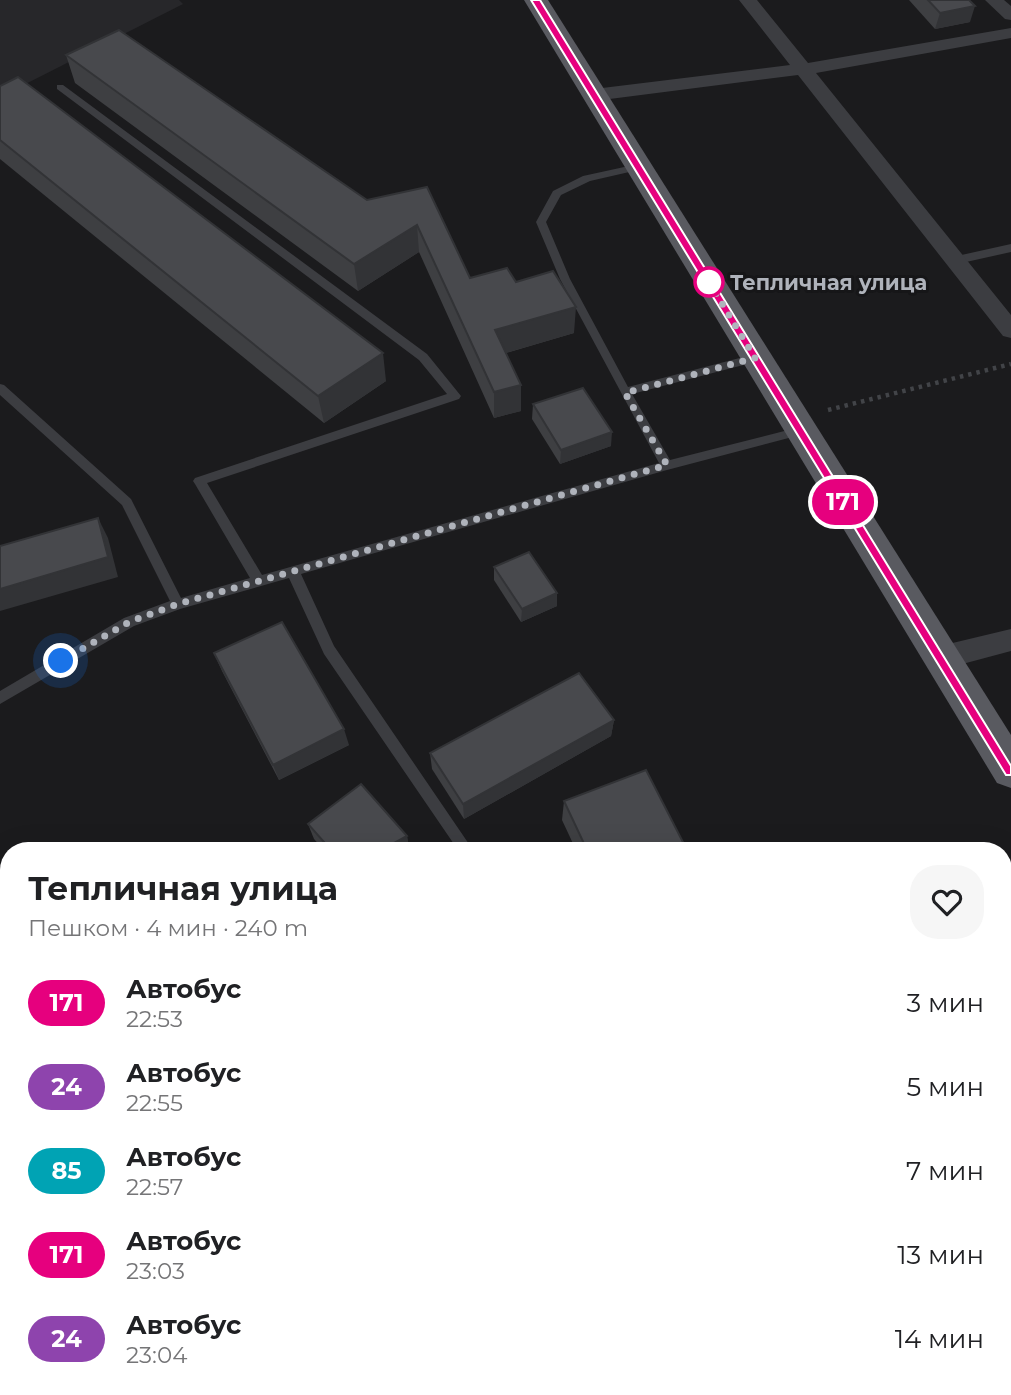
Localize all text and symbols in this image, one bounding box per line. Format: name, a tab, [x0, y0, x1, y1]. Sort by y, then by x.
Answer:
marker: Тепличная улица	[694, 267, 724, 297]
place label: Тепличная улица	[730, 270, 927, 295]
line badge: 171	[803, 479, 883, 525]
text: 171	[826, 487, 860, 516]
your location	[43, 643, 78, 678]
button: heart	[910, 865, 984, 939]
text: Тепличная улица	[28, 868, 338, 908]
text: Пешком · 4 мин · 240 m	[28, 914, 308, 942]
text: Автобус	[126, 973, 241, 1005]
text: 3 мин	[907, 987, 984, 1019]
text: 171	[50, 988, 83, 1017]
text: 22:53	[126, 1005, 183, 1033]
text: Автобус	[126, 1057, 241, 1089]
text: 5 мин	[906, 1071, 984, 1103]
text: 24	[51, 1072, 82, 1101]
text: 22:55	[126, 1089, 183, 1117]
text: Автобус	[126, 1141, 241, 1173]
text: 7 мин	[906, 1155, 984, 1187]
text: 85	[51, 1156, 82, 1185]
text: 22:57	[126, 1173, 183, 1201]
text: Автобус	[126, 1225, 241, 1257]
text: 13 мин	[897, 1239, 984, 1271]
text: 171	[50, 1240, 83, 1269]
text: 23:03	[126, 1257, 185, 1285]
text: Автобус	[126, 1309, 241, 1341]
text: 14 мин	[895, 1323, 984, 1355]
text: 24	[51, 1324, 82, 1353]
text: 23:04	[126, 1341, 187, 1369]

